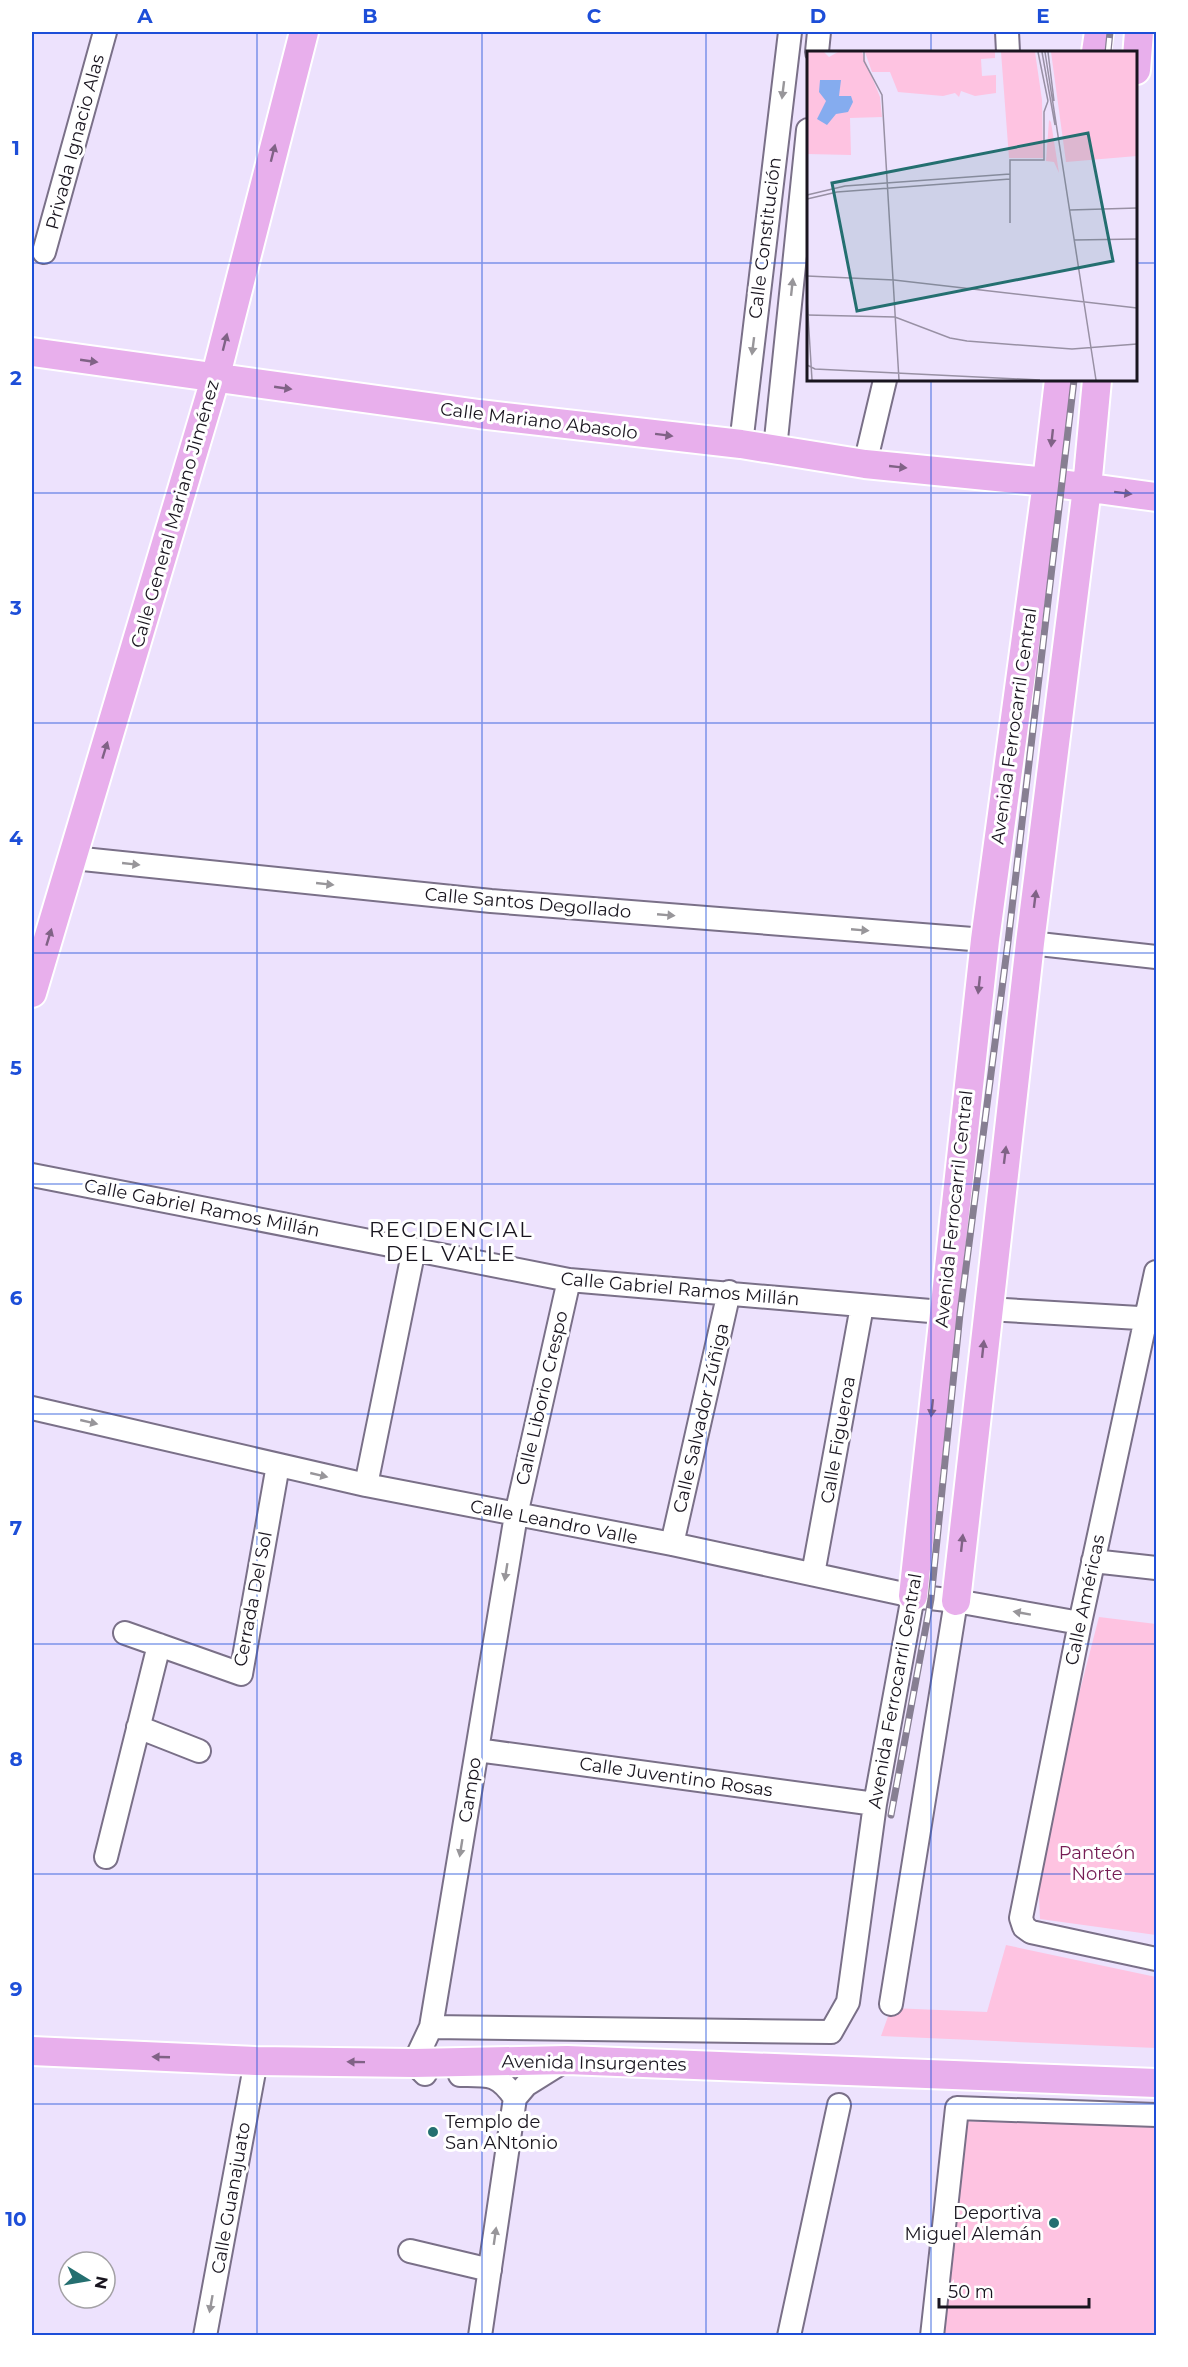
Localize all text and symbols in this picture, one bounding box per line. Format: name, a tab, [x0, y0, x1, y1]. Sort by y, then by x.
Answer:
text: A	[136, 4, 153, 28]
text: B	[362, 4, 378, 28]
text: C	[587, 4, 602, 28]
text: D	[810, 4, 826, 28]
text: E	[1036, 4, 1050, 28]
inset map	[807, 51, 1137, 381]
street label: Privada Ignacio Alas	[41, 52, 109, 232]
one-way arrow	[778, 80, 788, 99]
text: 1	[12, 136, 20, 160]
one-way arrow	[269, 144, 278, 162]
street label: Calle Constitución	[744, 156, 786, 320]
one-way arrow	[787, 277, 797, 296]
one-way arrow	[220, 333, 230, 351]
one-way arrow	[748, 336, 757, 355]
one-way arrow	[80, 356, 99, 365]
text: 2	[10, 366, 22, 390]
street label: Calle General Mariano Jiménez	[126, 378, 224, 650]
one-way arrow	[273, 383, 292, 392]
street label: Calle Mariano Abasolo	[439, 398, 639, 444]
one-way arrow	[1047, 428, 1057, 447]
one-way arrow	[654, 431, 673, 440]
one-way arrow	[889, 462, 908, 472]
one-way arrow	[1113, 488, 1132, 497]
text: 3	[9, 596, 22, 620]
street label: Avenida Ferrocarril Central	[987, 606, 1041, 846]
one-way arrow	[101, 741, 110, 759]
text: 4	[9, 826, 23, 850]
one-way arrow	[122, 859, 141, 869]
one-way arrow	[316, 879, 335, 889]
street label: Calle Santos Degollado	[424, 883, 632, 923]
one-way arrow	[1030, 889, 1040, 908]
one-way arrow	[656, 910, 675, 919]
one-way arrow	[851, 925, 870, 935]
one-way arrow	[45, 928, 54, 946]
one-way arrow	[975, 975, 984, 994]
text: 5	[10, 1056, 22, 1080]
street label: Avenida Ferrocarril Central	[931, 1089, 977, 1329]
one-way arrow	[1000, 1145, 1010, 1164]
street label: Calle Gabriel Ramos Millán	[82, 1174, 322, 1242]
district label: RECIDENCIAL DEL VALLE	[369, 1217, 533, 1266]
street label: Calle Gabriel Ramos Millán	[560, 1268, 800, 1310]
text: 6	[10, 1286, 23, 1310]
street label: Calle Liborio Crespo	[511, 1309, 573, 1487]
street label: Calle Salvador Zúñiga	[668, 1321, 734, 1515]
one-way arrow	[978, 1339, 988, 1358]
street label: Calle Figueroa	[816, 1375, 860, 1505]
one-way arrow	[927, 1399, 937, 1418]
one-way arrow	[79, 1417, 98, 1427]
one-way arrow	[310, 1470, 329, 1480]
street label: Calle Leandro Valle	[468, 1495, 640, 1549]
text: 7	[10, 1516, 22, 1540]
street label: Cerrada Del Sol	[229, 1529, 277, 1669]
one-way arrow	[957, 1533, 967, 1552]
street label: Calle Américas	[1060, 1533, 1110, 1667]
one-way arrow	[502, 1563, 511, 1582]
street label: Avenida Ferrocarril Central	[863, 1572, 927, 1810]
one-way arrow	[1013, 1608, 1032, 1617]
text: 8	[9, 1747, 23, 1771]
street label: Calle Juventino Rosas	[578, 1753, 774, 1801]
street label: Campo	[454, 1756, 486, 1824]
one-way arrow	[456, 1838, 465, 1857]
park label: Panteón Norte	[1059, 1842, 1135, 1885]
text: 9	[10, 1977, 22, 2001]
street label: Avenida Insurgentes	[501, 2050, 687, 2076]
one-way arrow	[152, 2052, 171, 2061]
one-way arrow	[346, 2057, 365, 2067]
place label: Templo de San ANtonio	[445, 2111, 558, 2154]
street label: Calle Guanajuato	[207, 2120, 255, 2276]
marker: Templo de San ANtonio	[426, 2125, 440, 2139]
place label: Deportiva Miguel Alemán	[905, 2202, 1042, 2245]
text: 10	[5, 2207, 27, 2231]
marker: Deportiva Miguel Alemán	[1047, 2216, 1061, 2230]
one-way arrow	[490, 2226, 499, 2245]
north arrow	[57, 2250, 117, 2310]
scale bar	[939, 2271, 1089, 2309]
text: N	[91, 2275, 112, 2291]
text: 50 m	[948, 2281, 994, 2303]
one-way arrow	[206, 2295, 215, 2314]

